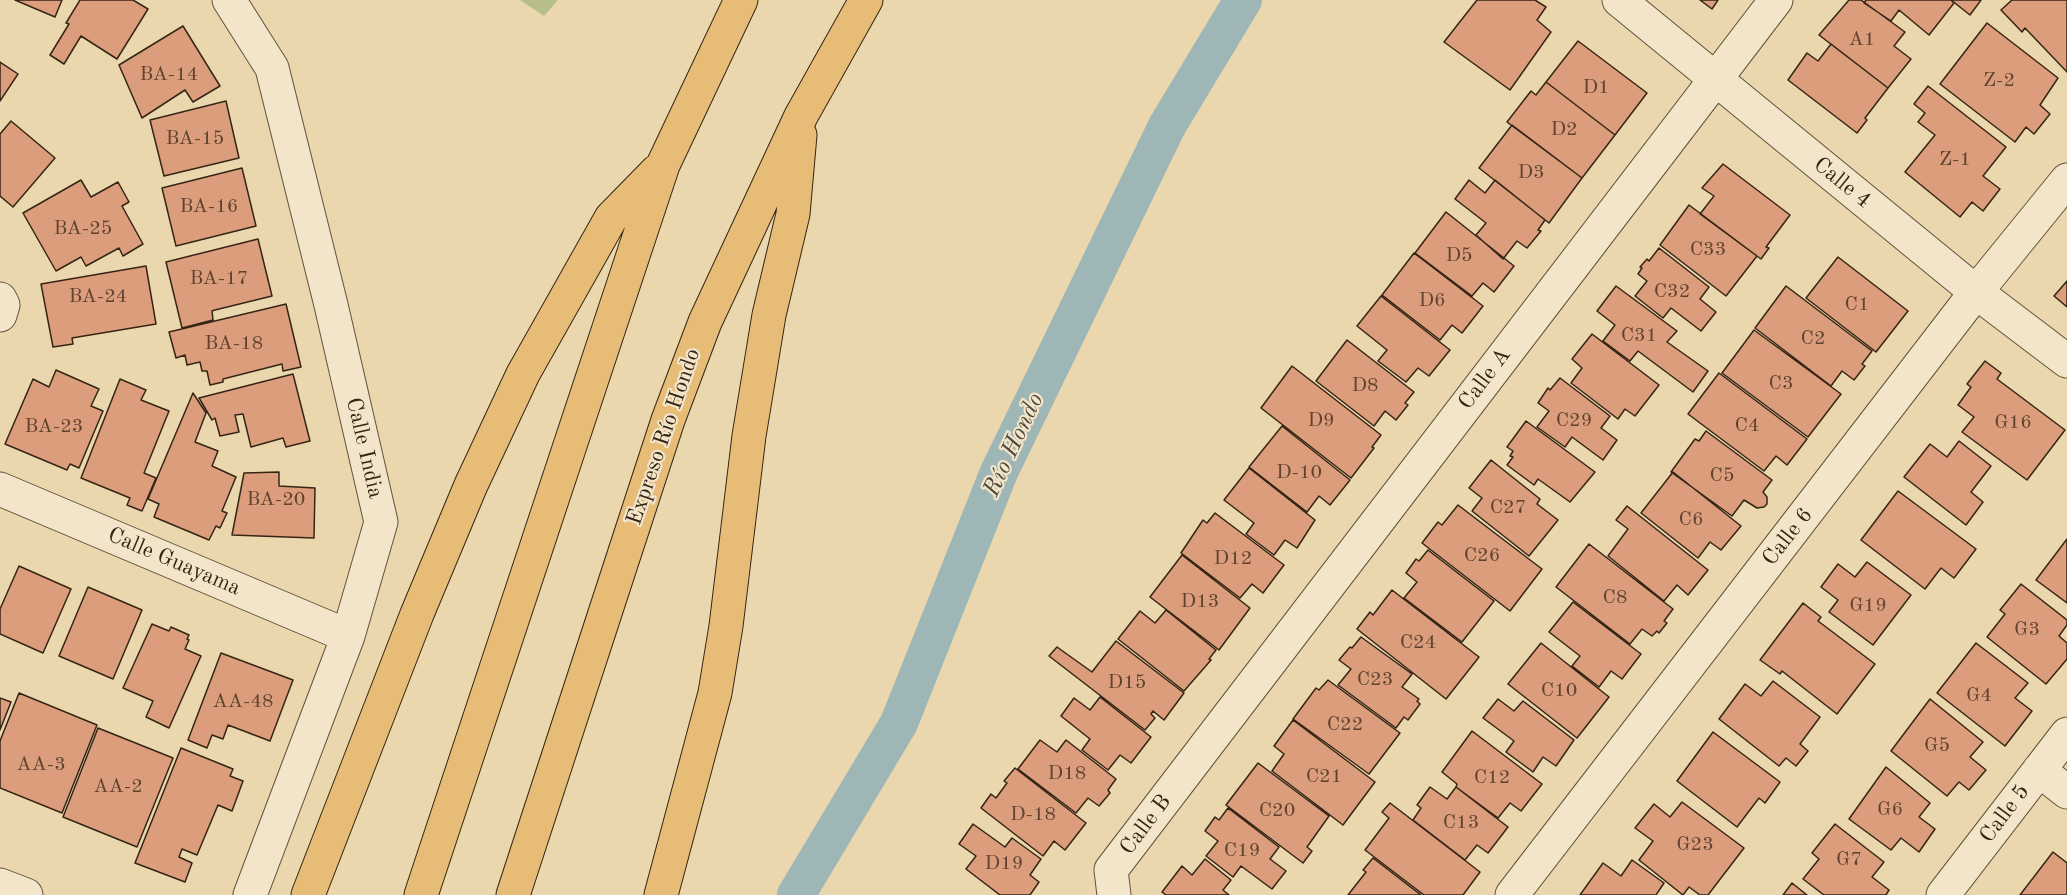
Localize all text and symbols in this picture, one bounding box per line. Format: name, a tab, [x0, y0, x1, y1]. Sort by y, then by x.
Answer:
house number: A1	[1849, 28, 1875, 52]
house number: BA-14	[140, 63, 198, 87]
house number: Z-2	[1983, 69, 2015, 93]
house number: D1	[1582, 76, 1610, 100]
house number: D2	[1550, 118, 1578, 142]
house number: BA-15	[166, 127, 224, 151]
house number: Z-1	[1939, 148, 1971, 172]
street label: Calle 4	[1808, 152, 1876, 214]
house number: D3	[1517, 161, 1545, 185]
house number: BA-16	[180, 195, 238, 219]
house number: BA-25	[54, 217, 112, 241]
house number: C33	[1690, 238, 1726, 262]
house number: D5	[1445, 244, 1473, 268]
house number: BA-17	[190, 267, 248, 291]
house number: C32	[1654, 280, 1690, 304]
house number: BA-24	[69, 285, 127, 309]
house number: D6	[1418, 289, 1446, 313]
house number: C1	[1845, 293, 1869, 317]
house number: C31	[1621, 324, 1657, 348]
house number: C2	[1801, 327, 1825, 351]
house number: BA-18	[205, 332, 263, 356]
street label: Calle A	[1453, 343, 1517, 415]
street label: Expreso Río Hondo	[621, 345, 707, 529]
house number: C3	[1769, 372, 1793, 396]
house number: D8	[1351, 374, 1379, 398]
water label: Río Hondo	[978, 389, 1050, 501]
street label: Calle India	[340, 395, 388, 501]
house number: D9	[1307, 409, 1335, 433]
house number: C29	[1556, 409, 1592, 433]
house number: G16	[1994, 411, 2032, 435]
house number: C4	[1735, 414, 1759, 438]
house number: BA-23	[25, 415, 83, 439]
house number: D-10	[1276, 461, 1322, 485]
house number: C5	[1710, 464, 1734, 488]
house number: BA-20	[247, 488, 305, 512]
house number: C27	[1490, 496, 1526, 520]
street label: Calle 6	[1757, 503, 1819, 571]
house number: C6	[1679, 508, 1703, 532]
street label: Calle Guayama	[103, 522, 245, 602]
house number: C26	[1464, 544, 1500, 568]
house number: D12	[1214, 547, 1252, 571]
house number: C8	[1603, 586, 1627, 610]
house number: D13	[1181, 590, 1219, 614]
house number: G19	[1849, 594, 1887, 618]
house number: G3	[2014, 618, 2040, 642]
house number: C24	[1400, 631, 1436, 655]
house number: C23	[1357, 668, 1393, 692]
house number: D15	[1108, 671, 1146, 695]
house number: C10	[1541, 679, 1577, 703]
house number: G4	[1966, 684, 1992, 708]
house number: AA-48	[212, 690, 274, 714]
house number: C22	[1327, 713, 1363, 737]
house number: G5	[1924, 734, 1950, 758]
house number: AA-3	[16, 753, 66, 777]
house number: D18	[1048, 762, 1086, 786]
house number: C21	[1306, 765, 1342, 789]
house number: C12	[1474, 766, 1510, 790]
house number: AA-2	[93, 775, 143, 799]
street label: Calle 5	[1974, 779, 2036, 849]
street label: Calle B	[1115, 790, 1177, 860]
house number: G6	[1877, 798, 1903, 822]
house number: C20	[1259, 799, 1295, 823]
house number: D-18	[1010, 803, 1056, 827]
house number: C13	[1443, 811, 1479, 835]
house number: G23	[1676, 833, 1714, 857]
house number: C19	[1224, 839, 1260, 863]
house number: G7	[1836, 848, 1862, 872]
house number: D19	[985, 852, 1023, 876]

